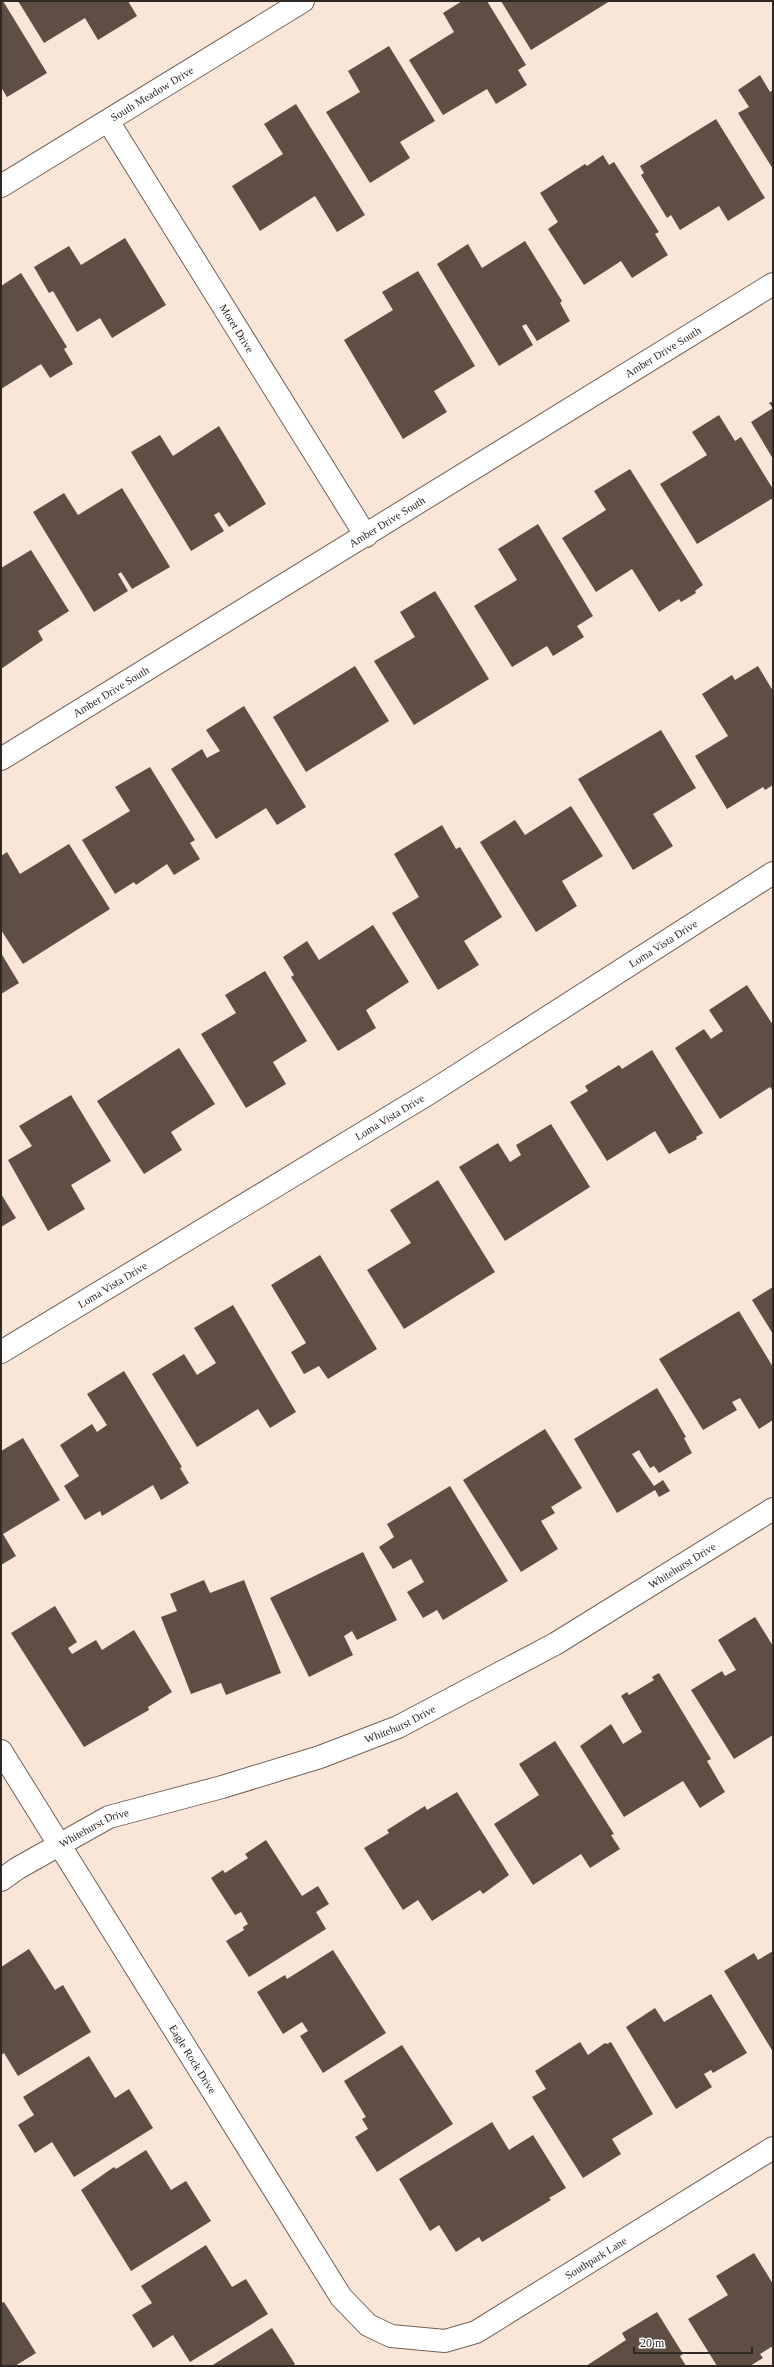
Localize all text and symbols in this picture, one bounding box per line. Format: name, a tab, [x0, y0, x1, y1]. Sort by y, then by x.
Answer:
street label: South Meadow Drive	[108, 64, 196, 123]
street label: Moret Drive	[217, 302, 256, 355]
street label: Amber Drive South	[623, 324, 703, 380]
street label: Amber Drive South	[347, 493, 427, 549]
street label: Amber Drive South	[71, 663, 151, 719]
street label: Loma Vista Drive	[627, 917, 699, 970]
street label: Loma Vista Drive	[353, 1092, 426, 1143]
street label: Loma Vista Drive	[75, 1259, 149, 1310]
street label: Whitehurst Drive	[646, 1540, 718, 1591]
street label: Whitehurst Drive	[363, 1702, 437, 1745]
street label: Whitehurst Drive	[57, 1806, 130, 1850]
street label: Eagle Rock Drive	[167, 2022, 219, 2096]
street label: Southpark Lane	[563, 2234, 629, 2281]
scale bar	[634, 2329, 752, 2355]
text: 20 m	[640, 2336, 665, 2350]

